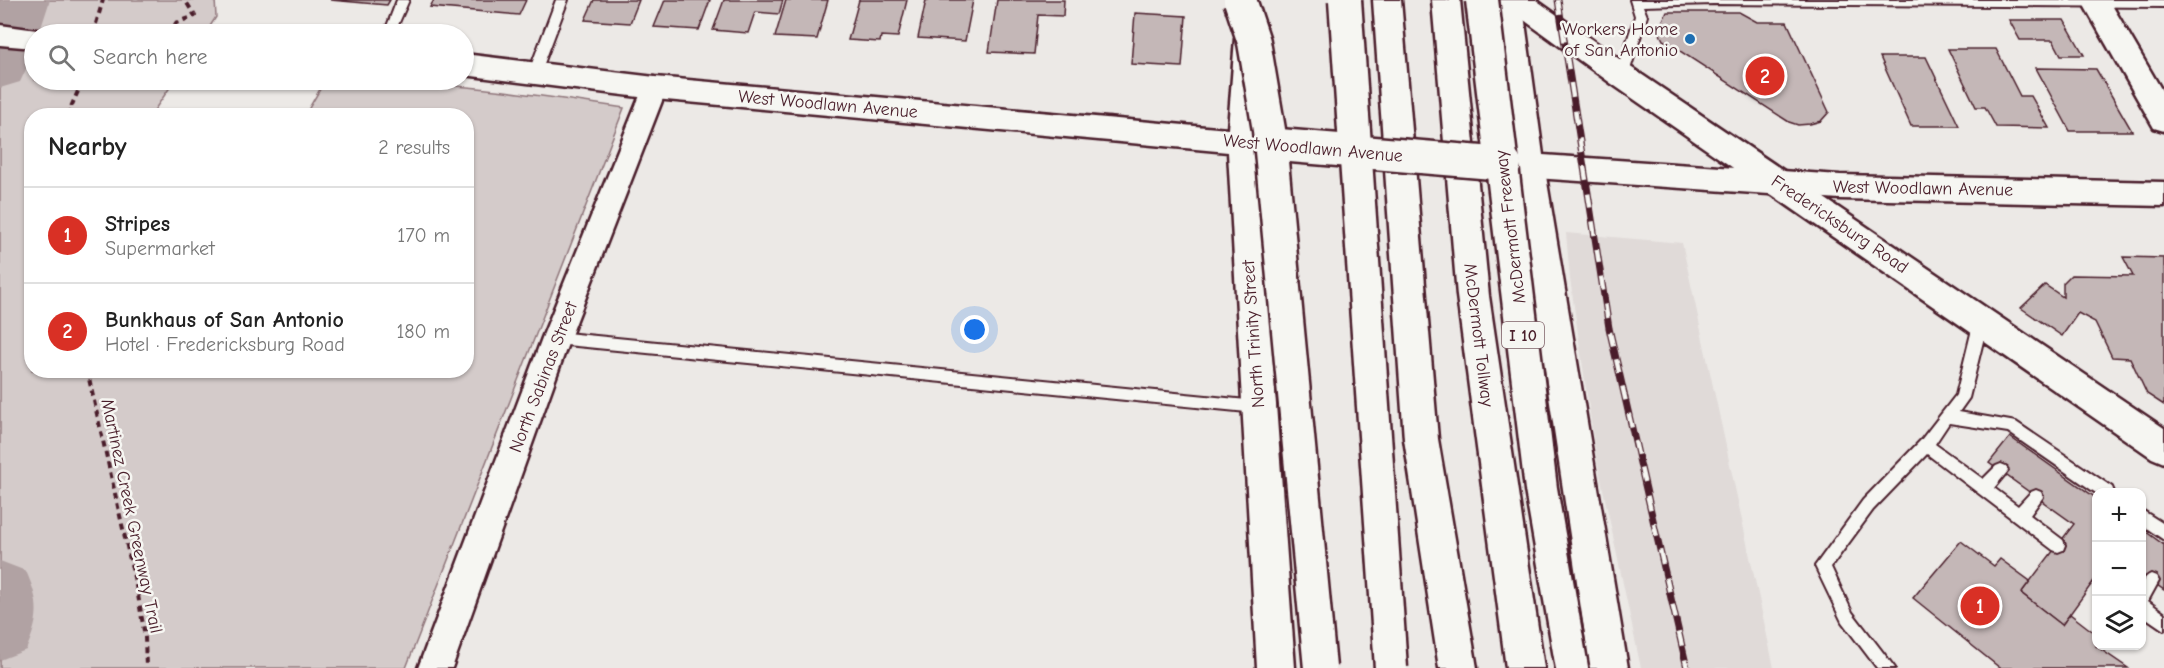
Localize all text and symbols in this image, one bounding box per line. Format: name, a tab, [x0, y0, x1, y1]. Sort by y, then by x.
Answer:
place label: Workers Home of San Antonio	[1562, 19, 1678, 61]
search box	[24, 24, 474, 90]
marker: Workers Home of San Antonio	[1683, 32, 1697, 46]
icon: search	[45, 41, 78, 74]
text: Search here	[93, 44, 208, 70]
pin: 2	[1746, 54, 1784, 98]
street label: West Woodlawn Avenue	[737, 86, 919, 123]
street label: West Woodlawn Avenue	[1222, 130, 1404, 167]
text: Nearby	[48, 132, 127, 162]
text: 2 results	[378, 136, 450, 159]
street label: McDermott Freeway	[1491, 148, 1530, 305]
street label: Fredericksburg Road	[1767, 171, 1912, 278]
street label: West Woodlawn Avenue	[1833, 176, 2013, 201]
text: Stripes	[105, 211, 170, 237]
text: 1	[64, 224, 71, 247]
text: 170 m	[397, 224, 450, 247]
text: Supermarket	[105, 237, 215, 260]
street label: North Trinity Street	[1238, 258, 1269, 409]
street label: McDermott Tollway	[1459, 262, 1498, 409]
street label: North Sabinas Street	[505, 298, 582, 456]
text: Bunkhaus of San Antonio	[105, 307, 344, 333]
your location	[960, 315, 989, 344]
text: 2	[63, 320, 72, 343]
text: 180 m	[396, 320, 450, 343]
road number: I 10	[1502, 322, 1544, 348]
text: Hotel · Fredericksburg Road	[105, 333, 345, 356]
street label: Martinez Creek Greenway Trail	[96, 397, 167, 635]
map controls	[2092, 488, 2146, 650]
button: +	[2092, 488, 2146, 542]
button: −	[2092, 542, 2146, 596]
pin: 1	[1960, 584, 2000, 628]
button: layers	[2092, 596, 2146, 650]

